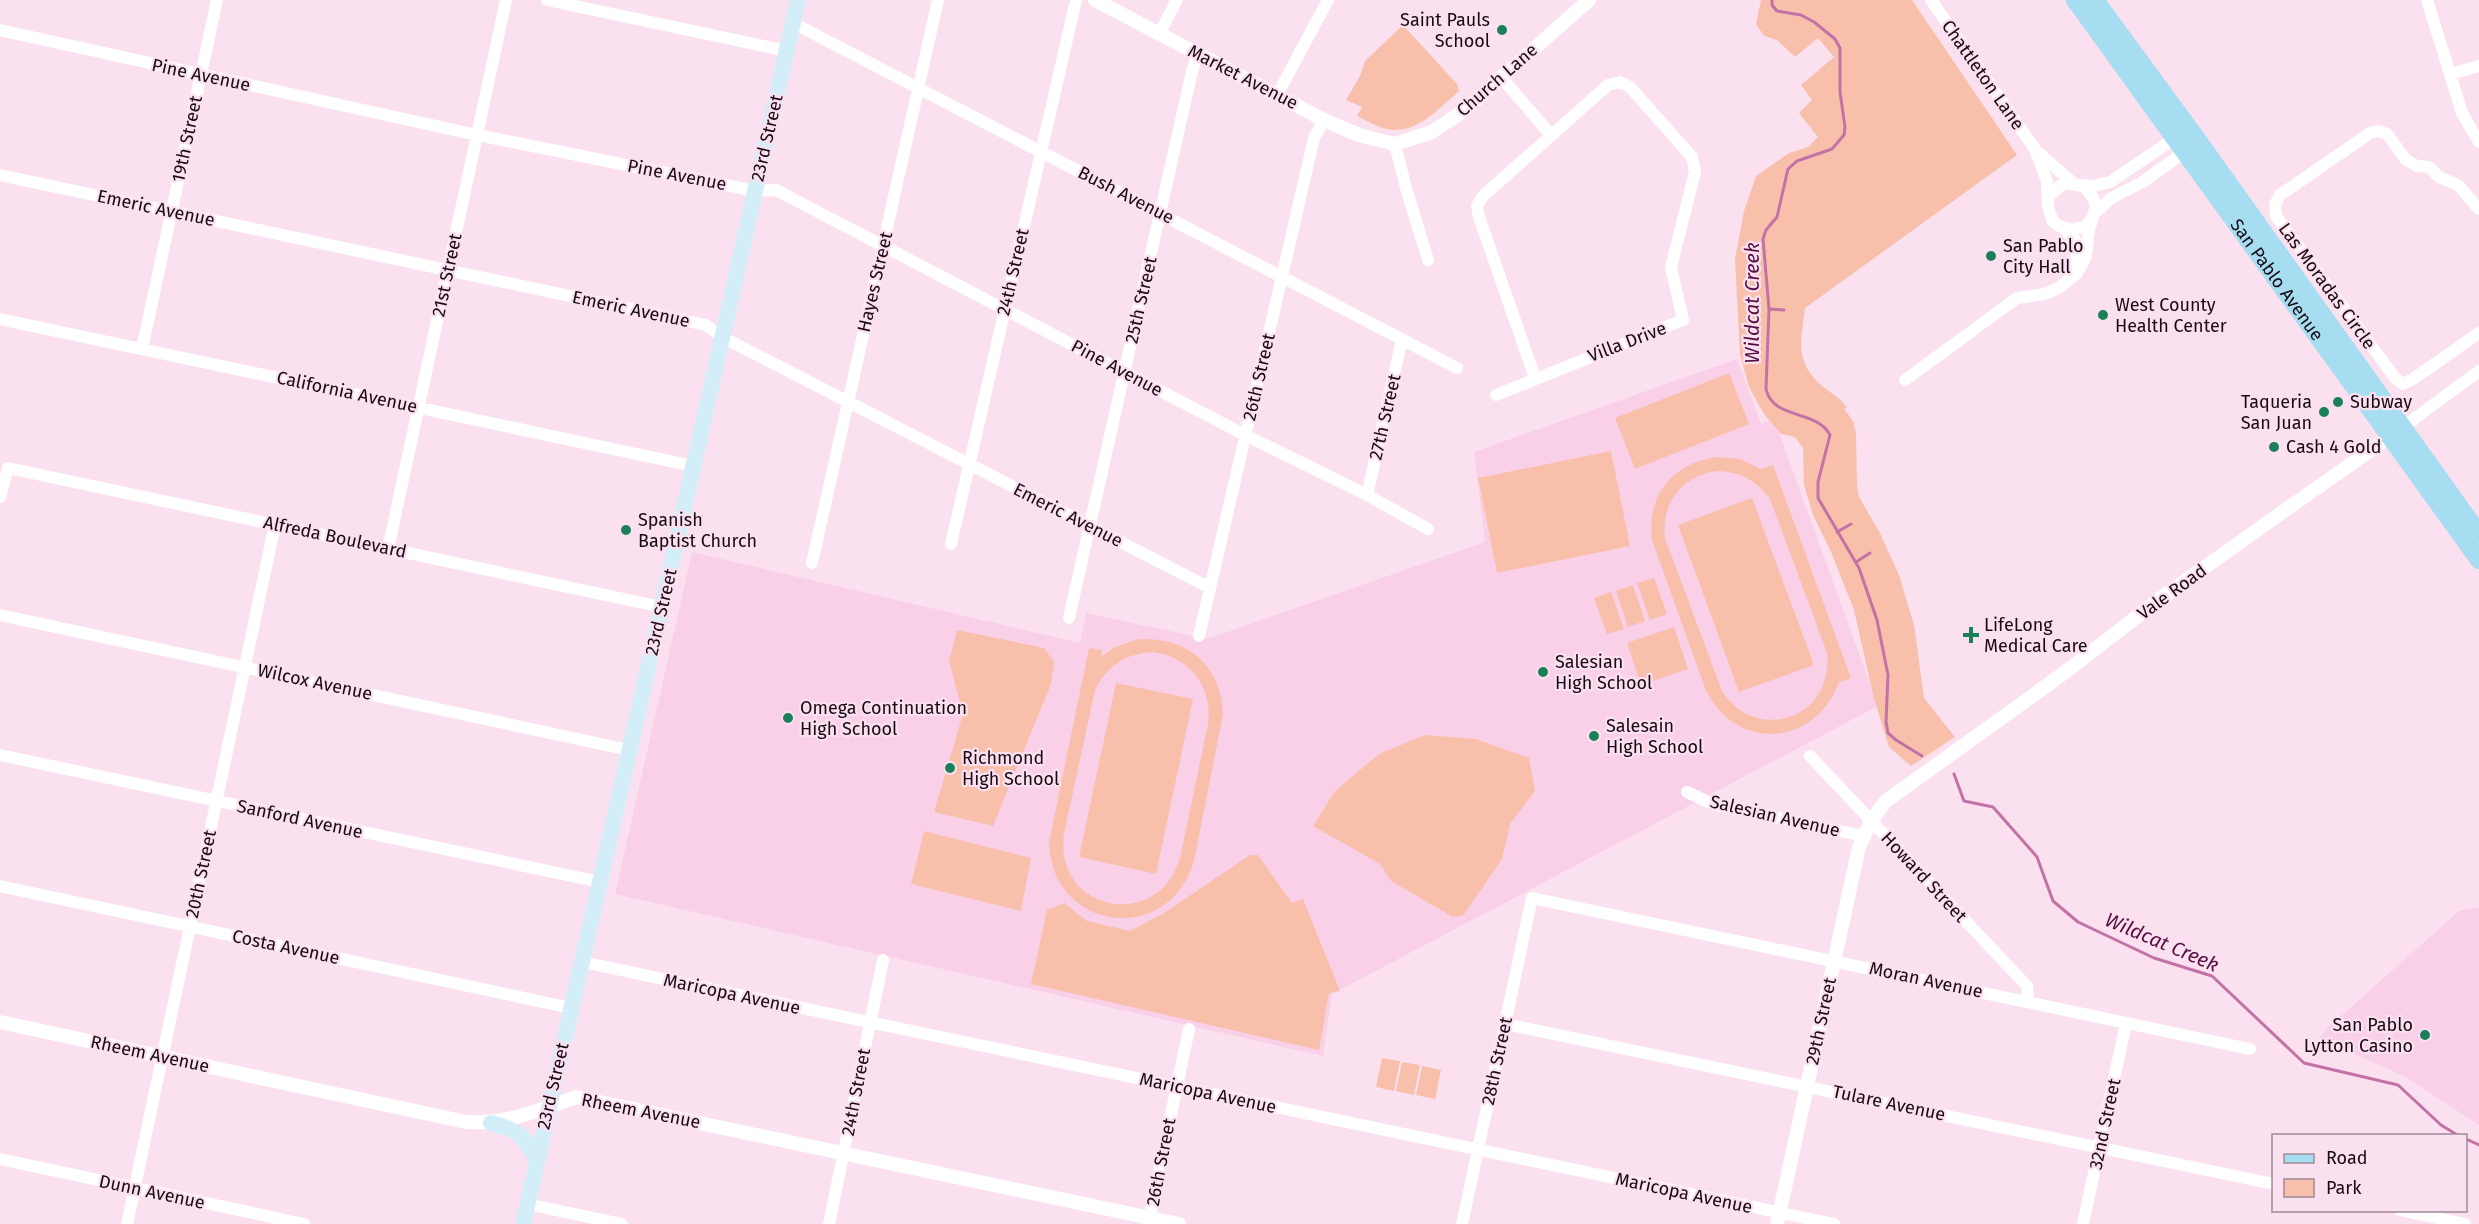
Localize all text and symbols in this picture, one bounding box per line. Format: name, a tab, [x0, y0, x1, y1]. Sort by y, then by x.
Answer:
place label: Saint Pauls School	[1400, 9, 1490, 52]
street label: Chattleton Lane	[1937, 16, 2029, 134]
marker: Saint Pauls School	[1495, 23, 1509, 37]
street label: Church Lane	[1452, 39, 1542, 121]
street label: Market Avenue	[1184, 40, 1302, 114]
street label: Pine Avenue	[150, 54, 252, 96]
street label: 23rd Street	[746, 92, 788, 184]
street label: 19th Street	[167, 93, 207, 184]
street label: Pine Avenue	[626, 155, 728, 195]
street label: Bush Avenue	[1074, 161, 1178, 229]
street label: Emeric Avenue	[95, 185, 217, 231]
street label: San Pablo Avenue	[2225, 214, 2328, 345]
street label: Las Moradas Circle	[2274, 218, 2380, 354]
street label: 24th Street	[992, 226, 1034, 318]
street label: Hayes Street	[853, 229, 897, 334]
street label: 21st Street	[427, 231, 467, 319]
place label: San Pablo City Hall	[2003, 235, 2084, 278]
water label: Wildcat Creek	[1740, 242, 1764, 364]
marker: San Pablo City Hall	[1984, 249, 1998, 263]
street label: 25th Street	[1120, 254, 1162, 346]
street label: Emeric Avenue	[570, 286, 692, 332]
place label: West County Health Center	[2115, 294, 2227, 337]
marker: West County Health Center	[2096, 308, 2110, 322]
street label: Villa Drive	[1585, 317, 1669, 367]
street label: 26th Street	[1238, 331, 1280, 423]
street label: Pine Avenue	[1068, 335, 1166, 401]
street label: California Avenue	[275, 366, 419, 418]
street label: 27th Street	[1364, 371, 1406, 462]
place label: Taqueria San Juan	[2241, 391, 2312, 434]
place label: Subway	[2350, 391, 2412, 413]
marker: Subway	[2331, 395, 2345, 409]
marker: Taqueria San Juan	[2317, 405, 2331, 419]
place label: Cash 4 Gold	[2286, 436, 2381, 458]
marker: Cash 4 Gold	[2267, 440, 2281, 454]
street label: Emeric Avenue	[1010, 478, 1126, 552]
place label: Spanish Baptist Church	[638, 509, 757, 552]
street label: Alfreda Boulevard	[262, 511, 408, 563]
marker: Spanish Baptist Church	[619, 523, 633, 537]
street label: Vale Road	[2133, 560, 2211, 624]
street label: 23rd Street	[640, 566, 682, 658]
place label: LifeLong Medical Care	[1984, 614, 2088, 657]
marker: LifeLong Medical Care	[1962, 626, 1980, 644]
place label: Salesian High School	[1555, 651, 1652, 694]
street label: Wilcox Avenue	[256, 659, 374, 705]
marker: Salesian High School	[1536, 665, 1550, 679]
place label: Omega Continuation High School	[800, 697, 967, 740]
marker: Omega Continuation High School	[781, 711, 795, 725]
place label: Salesain High School	[1606, 715, 1703, 758]
marker: Salesain High School	[1587, 729, 1601, 743]
place label: Richmond High School	[962, 747, 1059, 790]
marker: Richmond High School	[943, 761, 957, 775]
street label: Salesian Avenue	[1708, 790, 1842, 842]
street label: Sanford Avenue	[235, 795, 365, 843]
street label: 20th Street	[181, 827, 221, 920]
street label: Howard Street	[1876, 827, 1972, 927]
water label: Wildcat Creek	[2101, 907, 2223, 977]
street label: Costa Avenue	[230, 925, 342, 969]
street label: Moran Avenue	[1867, 957, 1985, 1003]
street label: Maricopa Avenue	[662, 969, 802, 1019]
street label: 29th Street	[1801, 975, 1841, 1067]
street label: 28th Street	[1477, 1014, 1517, 1107]
place label: San Pablo Lytton Casino	[2304, 1014, 2413, 1057]
marker: San Pablo Lytton Casino	[2418, 1028, 2432, 1042]
street label: Rheem Avenue	[89, 1031, 211, 1077]
street label: 23rd Street	[532, 1040, 574, 1132]
street label: 24th Street	[837, 1046, 875, 1138]
street label: Maricopa Avenue	[1138, 1068, 1278, 1118]
street label: 32nd Street	[2085, 1076, 2125, 1172]
street label: Tulare Avenue	[1831, 1080, 1947, 1126]
street label: Rheem Avenue	[580, 1089, 702, 1133]
street label: 26th Street	[1142, 1116, 1180, 1208]
legend	[2272, 1134, 2467, 1212]
text: Road	[2326, 1147, 2368, 1169]
street label: Maricopa Avenue	[1614, 1168, 1754, 1218]
street label: Dunn Avenue	[97, 1170, 207, 1214]
text: Park	[2326, 1177, 2362, 1199]

